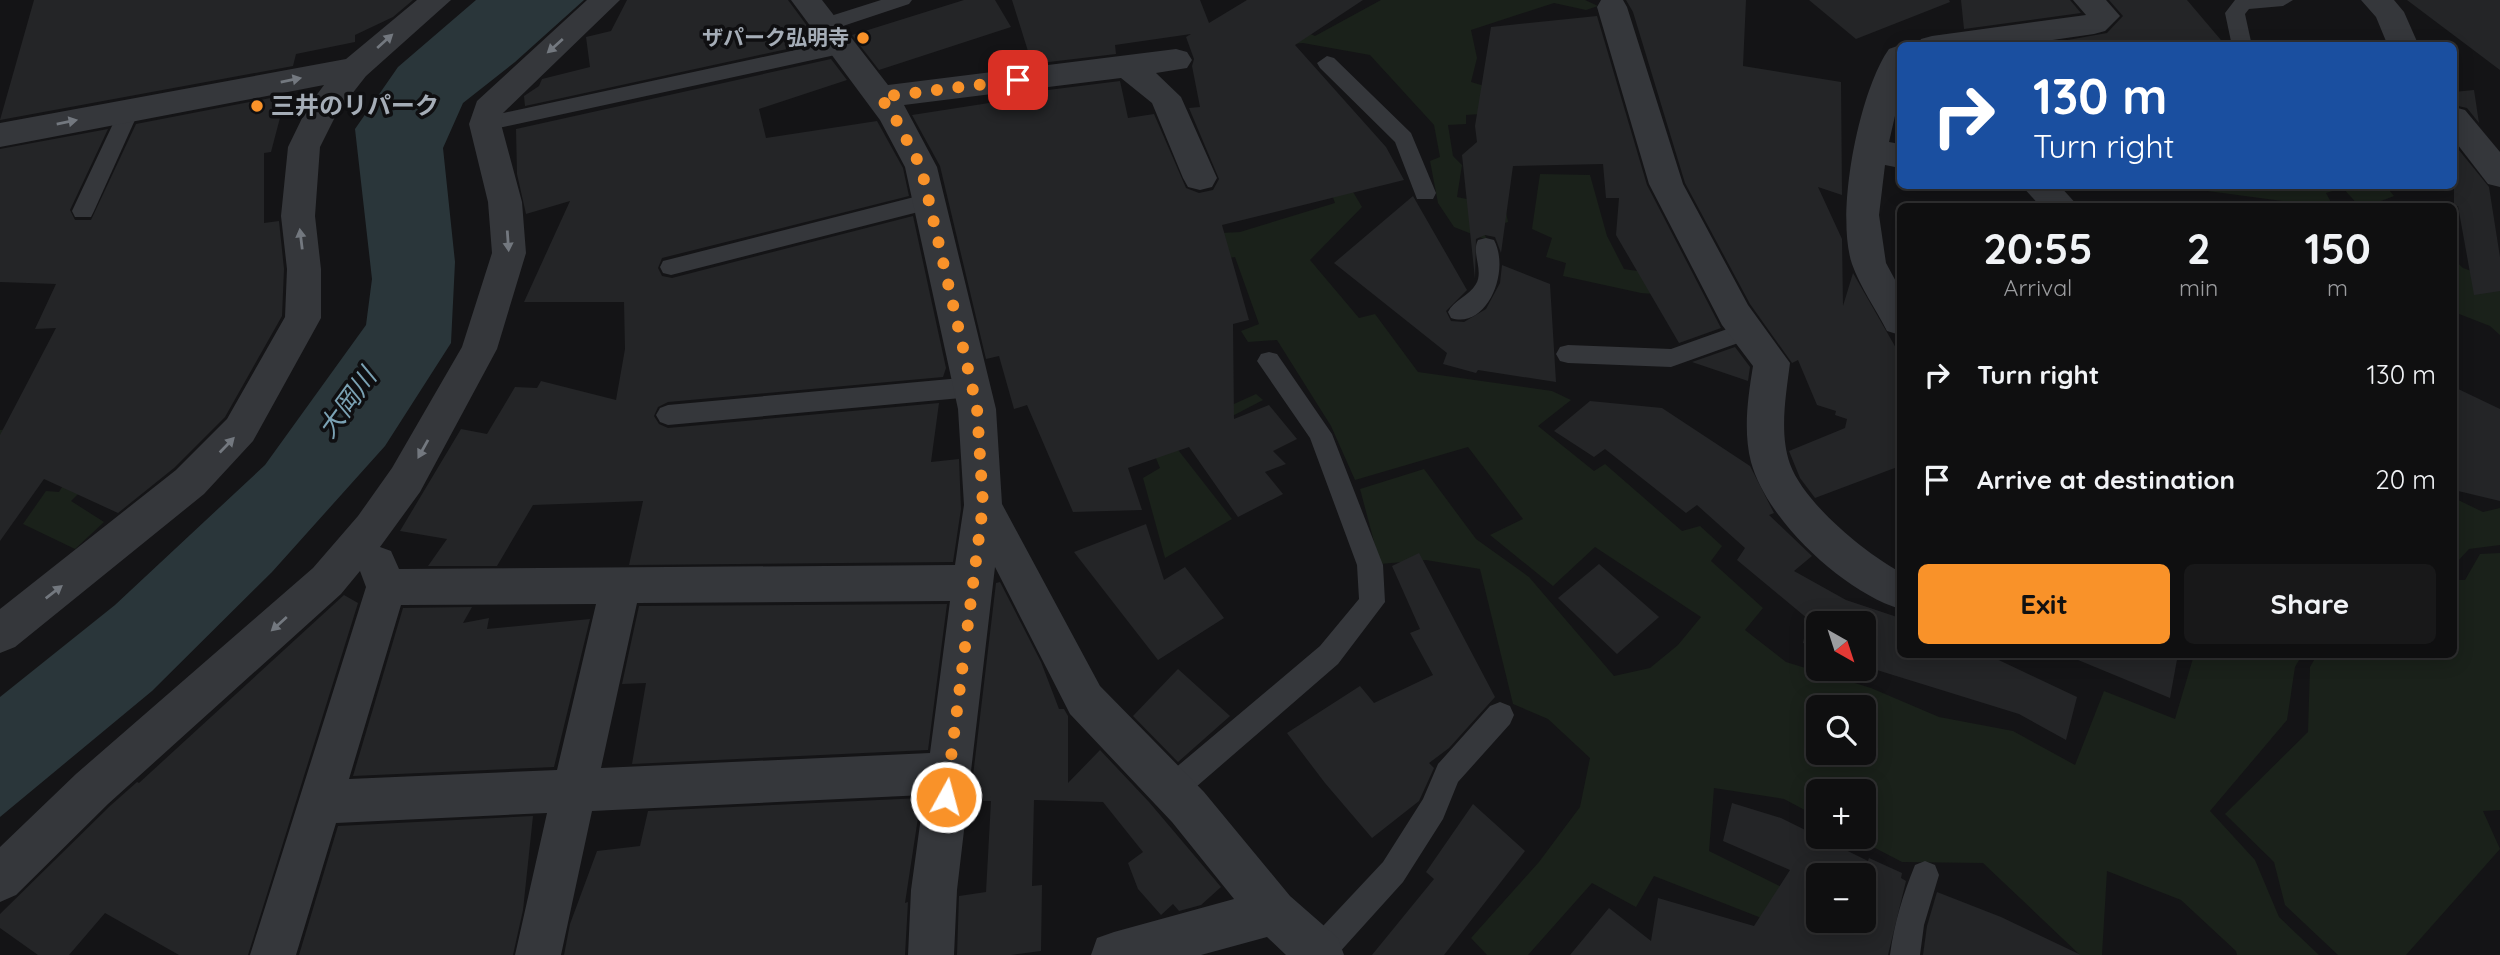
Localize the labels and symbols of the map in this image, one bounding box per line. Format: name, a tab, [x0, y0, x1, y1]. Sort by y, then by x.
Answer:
place label: ザパーク弘明寺	[702, 24, 849, 50]
marker: ザパーク弘明寺	[855, 30, 871, 46]
one-way arrow	[376, 33, 394, 49]
one-way arrow	[546, 38, 564, 54]
pin	[988, 50, 1048, 110]
one-way arrow	[280, 74, 302, 85]
place label: 三井のリパーク	[271, 90, 439, 120]
marker: 三井のリパーク	[249, 98, 265, 114]
one-way arrow	[56, 117, 78, 128]
one-way arrow	[295, 228, 306, 250]
one-way arrow	[503, 230, 514, 252]
water label: 大岡川	[310, 359, 385, 444]
one-way arrow	[218, 436, 235, 453]
one-way arrow	[417, 440, 429, 459]
one-way arrow	[44, 584, 62, 599]
north arrow	[1806, 611, 1876, 681]
one-way arrow	[270, 616, 288, 632]
position arrow	[909, 760, 983, 834]

